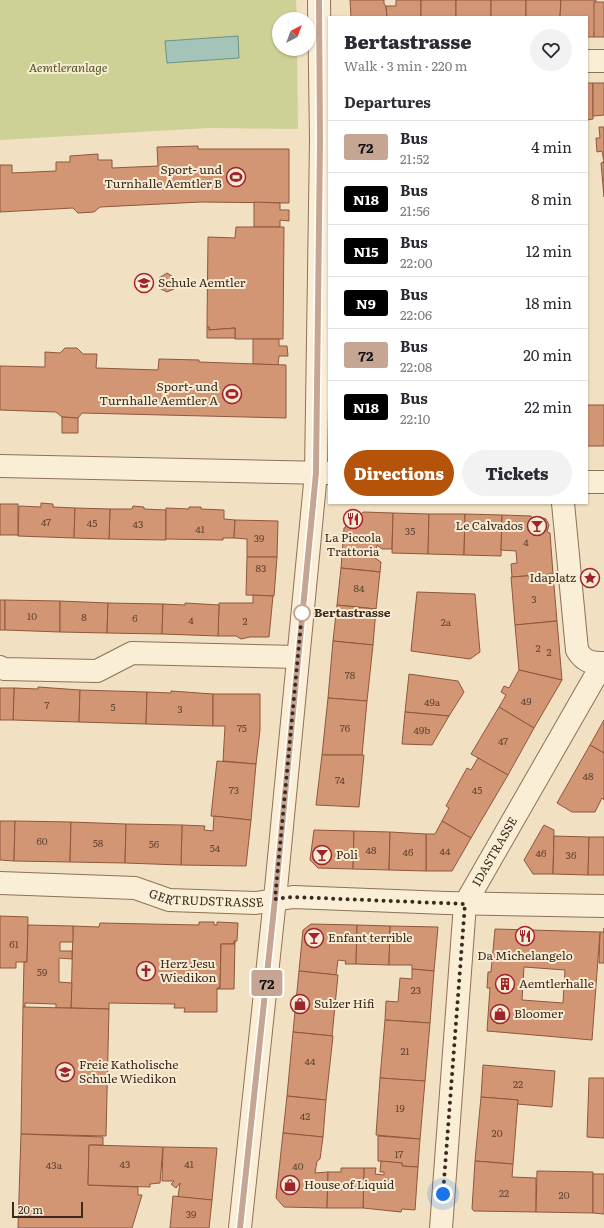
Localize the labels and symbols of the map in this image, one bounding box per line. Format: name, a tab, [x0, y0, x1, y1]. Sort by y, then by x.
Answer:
north arrow	[272, 12, 316, 56]
park label: Aemtleranlage	[29, 58, 108, 76]
place label: Sport- und Turnhalle Aemtler B	[104, 160, 223, 192]
sports icon: Sport- und Turnhalle Aemtler B	[225, 166, 247, 188]
school or university icon: Schule Aemtler	[133, 272, 155, 294]
place label: Schule Aemtler	[158, 273, 246, 291]
place label: Sport- und Turnhalle Aemtler A	[99, 377, 219, 409]
sports icon: Sport- und Turnhalle Aemtler A	[221, 383, 243, 405]
restaurant icon: La Piccola Trattoria	[342, 508, 364, 530]
house number: 47	[41, 514, 51, 529]
house number: 45	[87, 515, 97, 530]
bar icon: Le Calvados	[526, 515, 548, 537]
house number: 43	[133, 516, 143, 531]
place label: Le Calvados	[456, 516, 524, 534]
house number: 41	[195, 521, 205, 536]
house number: 35	[405, 523, 415, 538]
place label: La Piccola Trattoria	[325, 528, 382, 560]
house number: 39	[254, 530, 264, 545]
house number: 4	[523, 534, 529, 549]
house number: 83	[256, 560, 266, 575]
place icon: Idaplatz	[579, 567, 601, 589]
place label: Idaplatz	[529, 568, 576, 586]
house number: 84	[353, 580, 365, 595]
house number: 3	[531, 591, 537, 606]
place label: Bertastrasse	[314, 603, 391, 621]
marker: Bertastrasse	[293, 604, 311, 622]
house number: 10	[27, 608, 37, 623]
house number: 8	[81, 609, 87, 624]
house number: 6	[132, 610, 138, 625]
house number: 4	[188, 612, 194, 627]
house number: 2	[242, 613, 248, 628]
house number: 2a	[441, 614, 452, 629]
house number: 2	[535, 640, 541, 655]
house number: 2	[546, 644, 552, 659]
house number: 78	[345, 667, 356, 682]
house number: 49	[521, 693, 531, 708]
house number: 49a	[424, 694, 441, 709]
house number: 7	[44, 697, 50, 712]
house number: 5	[110, 699, 116, 714]
house number: 3	[177, 701, 183, 716]
house number: 75	[237, 720, 247, 735]
house number: 76	[340, 720, 351, 735]
house number: 49b	[414, 722, 430, 737]
house number: 47	[498, 733, 508, 748]
house number: 48	[582, 768, 594, 783]
house number: 74	[335, 772, 345, 787]
house number: 73	[229, 782, 239, 797]
house number: 45	[472, 782, 482, 797]
street label: IDASTRASSE	[467, 813, 521, 890]
house number: 60	[36, 833, 48, 848]
house number: 58	[93, 835, 104, 850]
house number: 56	[149, 836, 160, 851]
house number: 54	[210, 840, 221, 855]
house number: 48	[365, 842, 377, 857]
house number: 44	[439, 843, 451, 858]
bar icon: Poli	[311, 844, 333, 866]
house number: 46	[403, 844, 414, 859]
place label: Poli	[336, 845, 358, 863]
house number: 46	[536, 845, 547, 860]
house number: 36	[566, 847, 577, 862]
street label: GERTRUDSTRASSE	[147, 884, 265, 911]
restaurant icon: Da Michelangelo	[514, 925, 536, 947]
bar icon: Enfant terrible	[303, 927, 325, 949]
place label: Enfant terrible	[328, 928, 413, 946]
house number: 61	[9, 936, 19, 951]
place label: Da Michelangelo	[477, 946, 573, 964]
place label: Herz Jesu Wiedikon	[160, 954, 217, 986]
church icon: Herz Jesu Wiedikon	[135, 960, 157, 982]
house number: 59	[37, 964, 47, 979]
line badge: 72	[249, 970, 285, 996]
building icon: Aemtlerhalle	[494, 973, 516, 995]
place label: Aemtlerhalle	[519, 974, 594, 992]
house number: 23	[411, 982, 421, 997]
shop icon: Sulzer Hifi	[289, 993, 311, 1015]
place label: Sulzer Hifi	[314, 994, 375, 1012]
shop icon: Bloomer	[489, 1003, 511, 1025]
place label: Bloomer	[514, 1004, 563, 1022]
house number: 21	[400, 1043, 410, 1058]
house number: 44	[304, 1053, 316, 1068]
place label: Freie Katholische Schule Wiedikon	[79, 1055, 179, 1087]
school or university icon: Freie Katholische Schule Wiedikon	[54, 1061, 76, 1083]
house number: 22	[513, 1076, 523, 1091]
house number: 19	[395, 1100, 405, 1115]
house number: 42	[300, 1108, 310, 1123]
house number: 20	[492, 1125, 503, 1140]
house number: 17	[395, 1146, 403, 1161]
house number: 43	[120, 1156, 130, 1171]
house number: 41	[184, 1156, 194, 1171]
house number: 43a	[46, 1157, 63, 1172]
house number: 40	[292, 1158, 304, 1173]
shop icon: House of Liquid	[279, 1174, 301, 1196]
place label: House of Liquid	[304, 1175, 395, 1193]
your location	[433, 1184, 453, 1204]
house number: 22	[499, 1185, 509, 1200]
house number: 20	[559, 1187, 570, 1202]
scale bar	[12, 1200, 83, 1219]
house number: 39	[186, 1206, 196, 1221]

